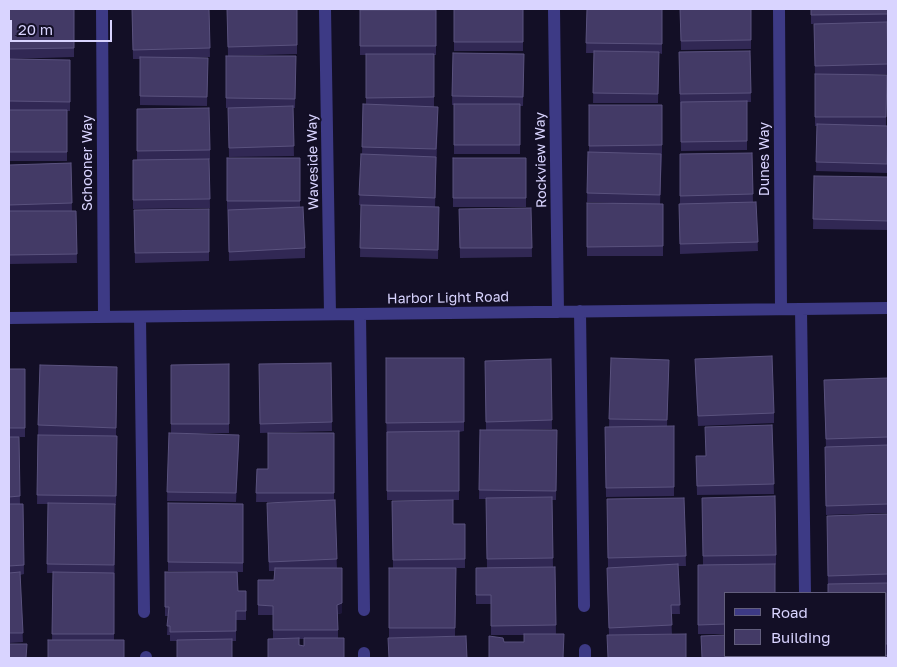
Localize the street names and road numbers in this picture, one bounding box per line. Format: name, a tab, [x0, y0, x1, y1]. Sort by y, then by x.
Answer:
street label: Rockview Way	[532, 112, 550, 208]
street label: Waveside Way	[304, 114, 322, 210]
street label: Schooner Way	[80, 115, 96, 211]
street label: Dunes Way	[757, 122, 773, 196]
street label: Harbor Light Road	[387, 289, 509, 307]

